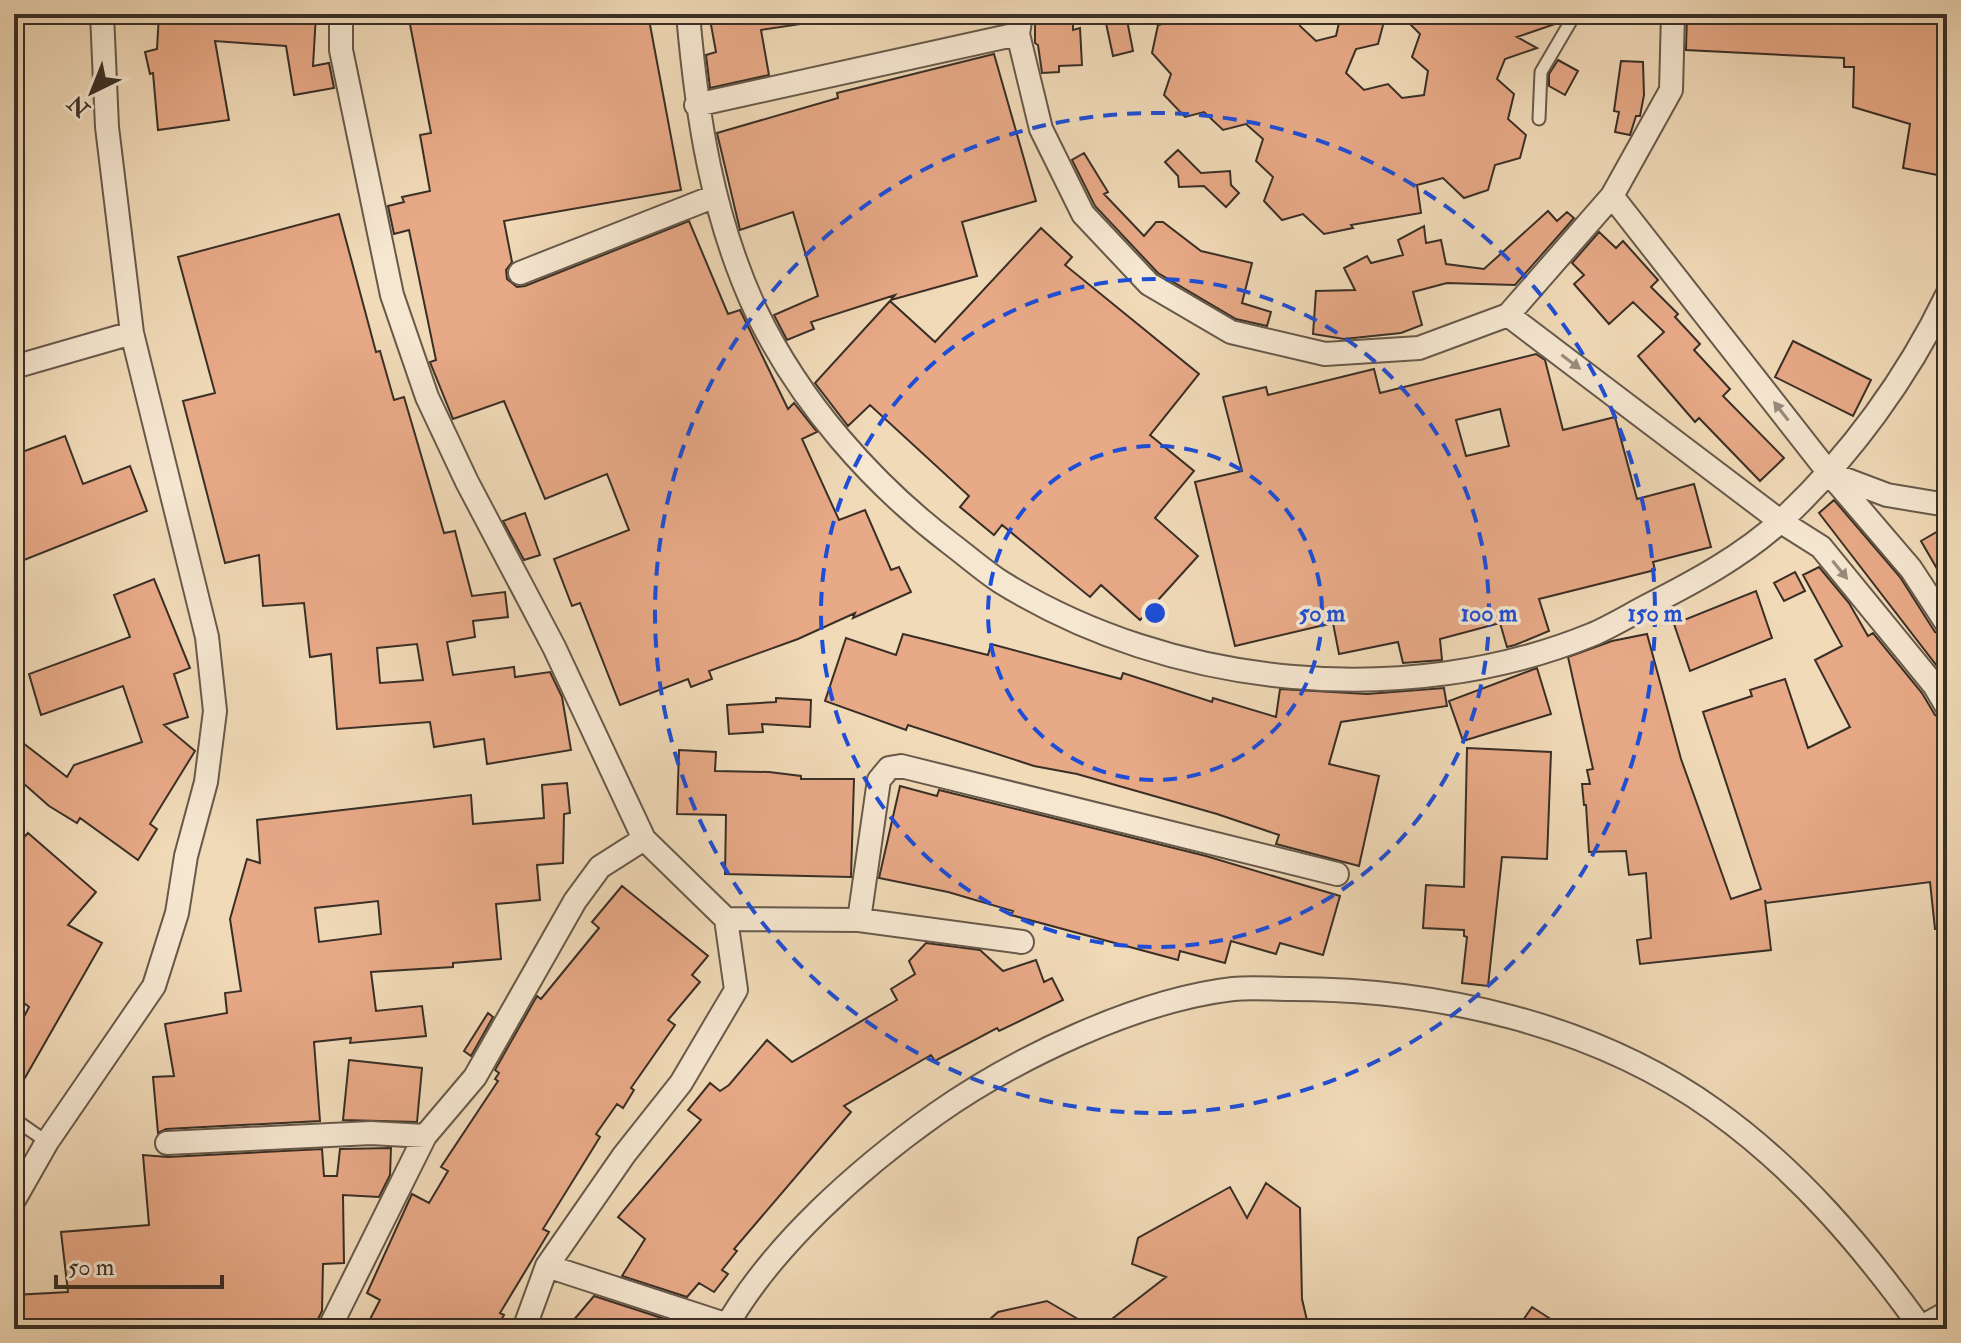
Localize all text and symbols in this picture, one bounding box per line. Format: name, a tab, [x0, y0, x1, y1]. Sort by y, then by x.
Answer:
north arrow	[52, 52, 132, 132]
text: N	[62, 89, 97, 124]
one-way arrow	[1560, 353, 1581, 369]
one-way arrow	[1773, 401, 1789, 421]
one-way arrow	[1831, 560, 1848, 580]
text: 50 m	[1299, 598, 1346, 629]
text: 100 m	[1461, 598, 1518, 629]
text: 150 m	[1628, 598, 1683, 629]
centre of rings	[1141, 599, 1169, 627]
scale bar	[56, 1239, 222, 1289]
text: 50 m	[68, 1252, 115, 1283]

